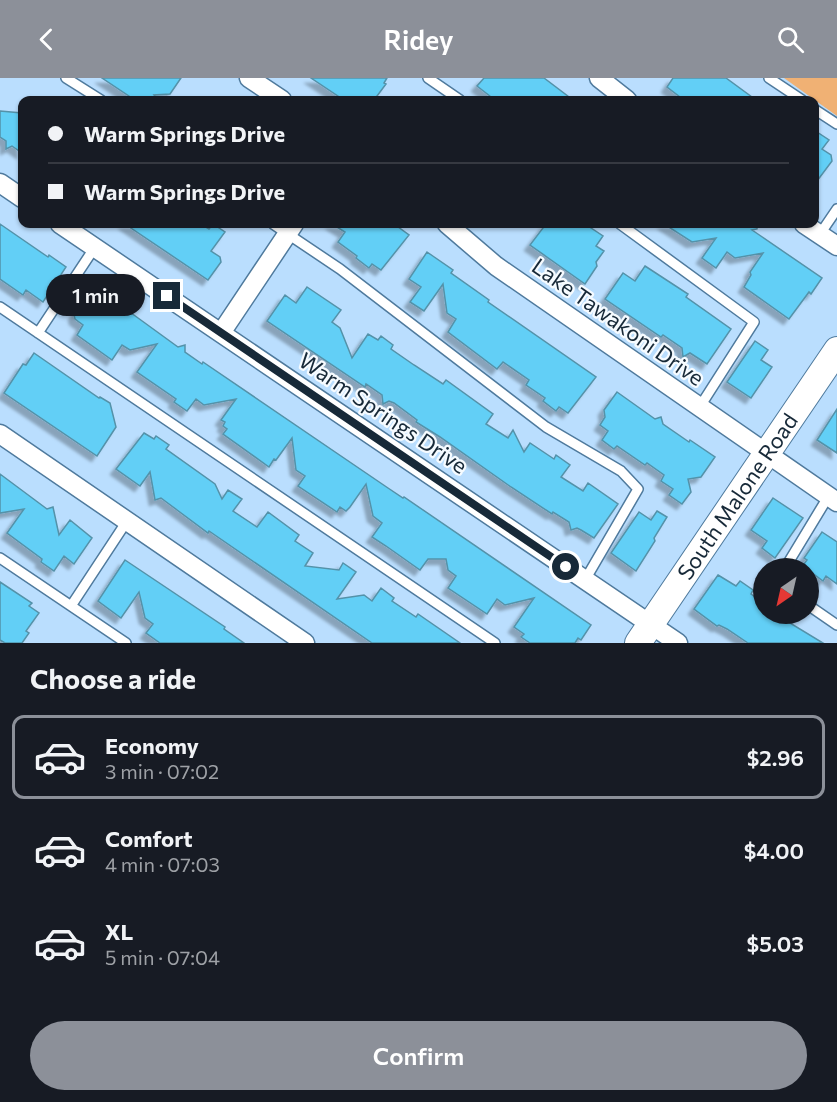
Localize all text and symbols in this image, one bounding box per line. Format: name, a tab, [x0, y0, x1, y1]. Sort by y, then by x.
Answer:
icon: back	[30, 23, 63, 56]
text: Ridey	[384, 23, 453, 56]
icon: search	[774, 23, 807, 56]
text: Warm Springs Drive	[84, 120, 285, 147]
text: Warm Springs Drive	[84, 178, 285, 205]
street label: Lake Tawakoni Drive	[527, 252, 710, 391]
callout: 1 min	[47, 275, 146, 317]
route end	[153, 282, 180, 309]
text: 1 min	[72, 283, 119, 307]
street label: Warm Springs Drive	[294, 346, 473, 479]
street label: South Malone Road	[671, 408, 803, 585]
route start	[552, 553, 579, 580]
north arrow	[753, 558, 819, 624]
map controls	[753, 558, 819, 624]
text: Choose a ride	[30, 662, 196, 695]
icon: car	[33, 730, 87, 784]
text: Economy	[105, 732, 199, 759]
text: $2.96	[747, 744, 804, 771]
text: 3 min · 07:02	[105, 759, 219, 783]
icon: car	[33, 823, 87, 877]
text: Comfort	[105, 825, 193, 852]
text: $4.00	[744, 837, 804, 864]
text: 4 min · 07:03	[105, 852, 220, 876]
icon: car	[33, 916, 87, 970]
text: XL	[105, 918, 133, 945]
text: $5.03	[747, 930, 804, 957]
text: 5 min · 07:04	[105, 945, 220, 969]
button: Confirm	[30, 1021, 807, 1090]

